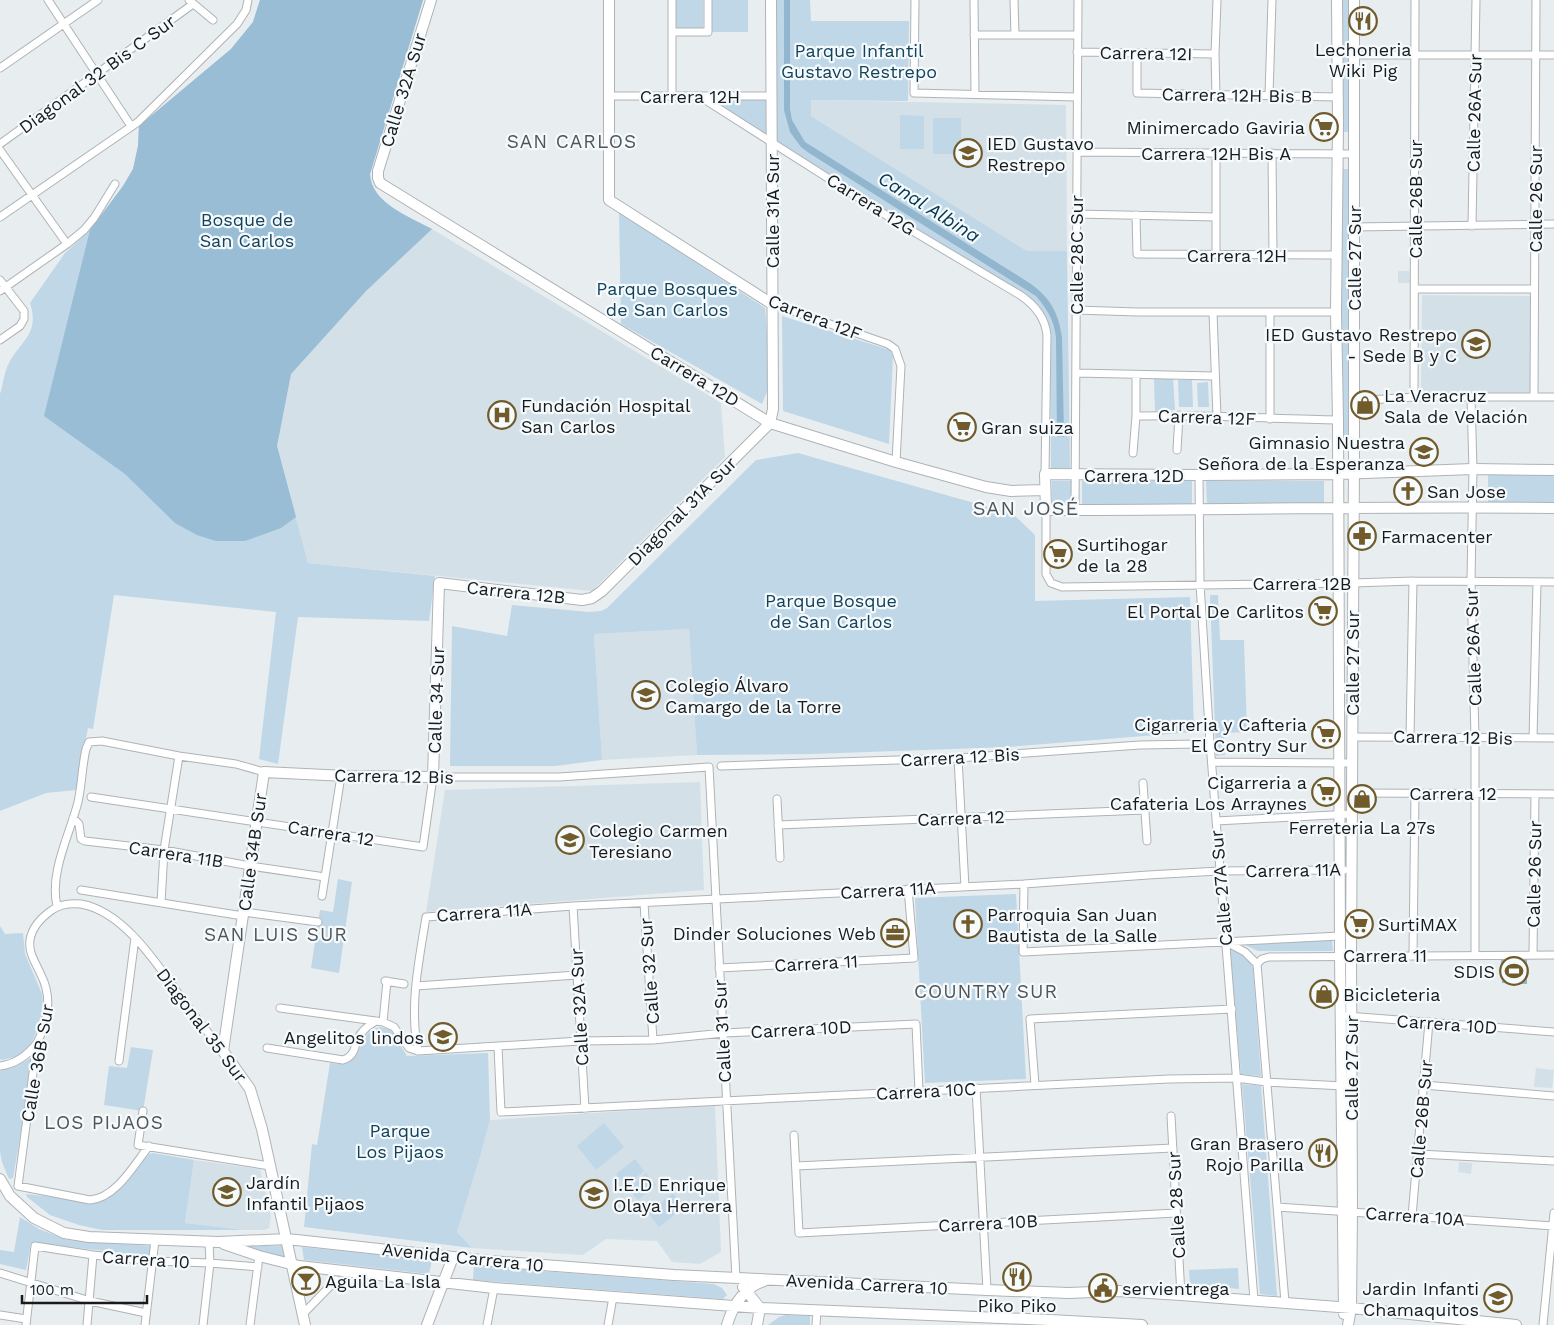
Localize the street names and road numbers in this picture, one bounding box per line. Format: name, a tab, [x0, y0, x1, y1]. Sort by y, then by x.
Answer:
street label: Diagonal 32 Bis C Sur	[15, 10, 179, 138]
street label: Calle 32A Sur	[376, 30, 430, 150]
street label: Carrera 12I	[1099, 42, 1193, 64]
street label: Calle 26A Sur	[1462, 53, 1486, 173]
street label: Carrera 12H Bis B	[1161, 83, 1313, 107]
street label: Carrera 12H	[640, 86, 740, 107]
street label: Calle 26B Sur	[1405, 139, 1426, 259]
street label: Carrera 12H Bis A	[1141, 143, 1291, 164]
street label: Calle 26 Sur	[1525, 145, 1546, 253]
street label: Calle 31A Sur	[762, 154, 783, 268]
street label: Carrera 12G	[823, 168, 919, 240]
street label: Calle 28C Sur	[1066, 195, 1087, 315]
street label: Calle 27 Sur	[1344, 205, 1365, 311]
street label: Carrera 12H	[1187, 245, 1287, 266]
street label: Carrera 12F	[765, 290, 865, 344]
street label: Carrera 12D	[647, 341, 743, 411]
street label: Carrera 12F	[1157, 405, 1257, 429]
street label: Diagonal 31A Sur	[623, 452, 741, 570]
street label: Carrera 12D	[1084, 465, 1184, 486]
street label: Carrera 12B	[1252, 573, 1352, 594]
street label: Carrera 12B	[466, 576, 566, 608]
street label: Calle 26A Sur	[1460, 587, 1486, 707]
street label: Calle 27 Sur	[1342, 610, 1363, 716]
street label: Calle 34 Sur	[424, 646, 448, 754]
street label: Carrera 12 Bis	[1393, 725, 1513, 749]
street label: Carrera 12 Bis	[900, 743, 1020, 771]
street label: Carrera 12 Bis	[334, 764, 454, 788]
street label: Carrera 12	[1409, 783, 1497, 804]
street label: Calle 34B Sur	[233, 791, 271, 913]
street label: Carrera 12	[917, 806, 1005, 830]
street label: Carrera 12	[286, 816, 376, 850]
street label: Calle 26 Sur	[1523, 820, 1545, 928]
street label: Calle 27A Sur	[1205, 829, 1237, 947]
street label: Carrera 11B	[127, 836, 225, 872]
street label: Carrera 11A	[1245, 859, 1341, 881]
street label: Carrera 11A	[840, 877, 937, 903]
street label: Carrera 11A	[435, 898, 533, 926]
street label: Calle 32 Sur	[635, 917, 663, 1025]
street label: Carrera 11	[1343, 945, 1427, 966]
street label: Calle 32A Sur	[565, 947, 593, 1067]
street label: Carrera 11	[774, 950, 858, 976]
street label: Diagonal 35 Sur	[152, 964, 252, 1086]
street label: Calle 31 Sur	[709, 979, 735, 1083]
street label: Calle 36B Sur	[16, 1002, 58, 1124]
street label: Carrera 10D	[1396, 1010, 1498, 1038]
street label: Calle 27 Sur	[1341, 1015, 1362, 1121]
street label: Carrera 10D	[750, 1016, 852, 1042]
street label: Calle 26B Sur	[1405, 1059, 1437, 1179]
street label: Carrera 10C	[875, 1078, 977, 1104]
street label: Calle 28 Sur	[1163, 1151, 1189, 1259]
street label: Carrera 10A	[1364, 1202, 1466, 1230]
street label: Carrera 10B	[938, 1210, 1038, 1236]
street label: Avenida Carrera 10	[381, 1238, 545, 1276]
street label: Carrera 10	[101, 1245, 191, 1273]
street label: Avenida Carrera 10	[785, 1269, 949, 1299]

